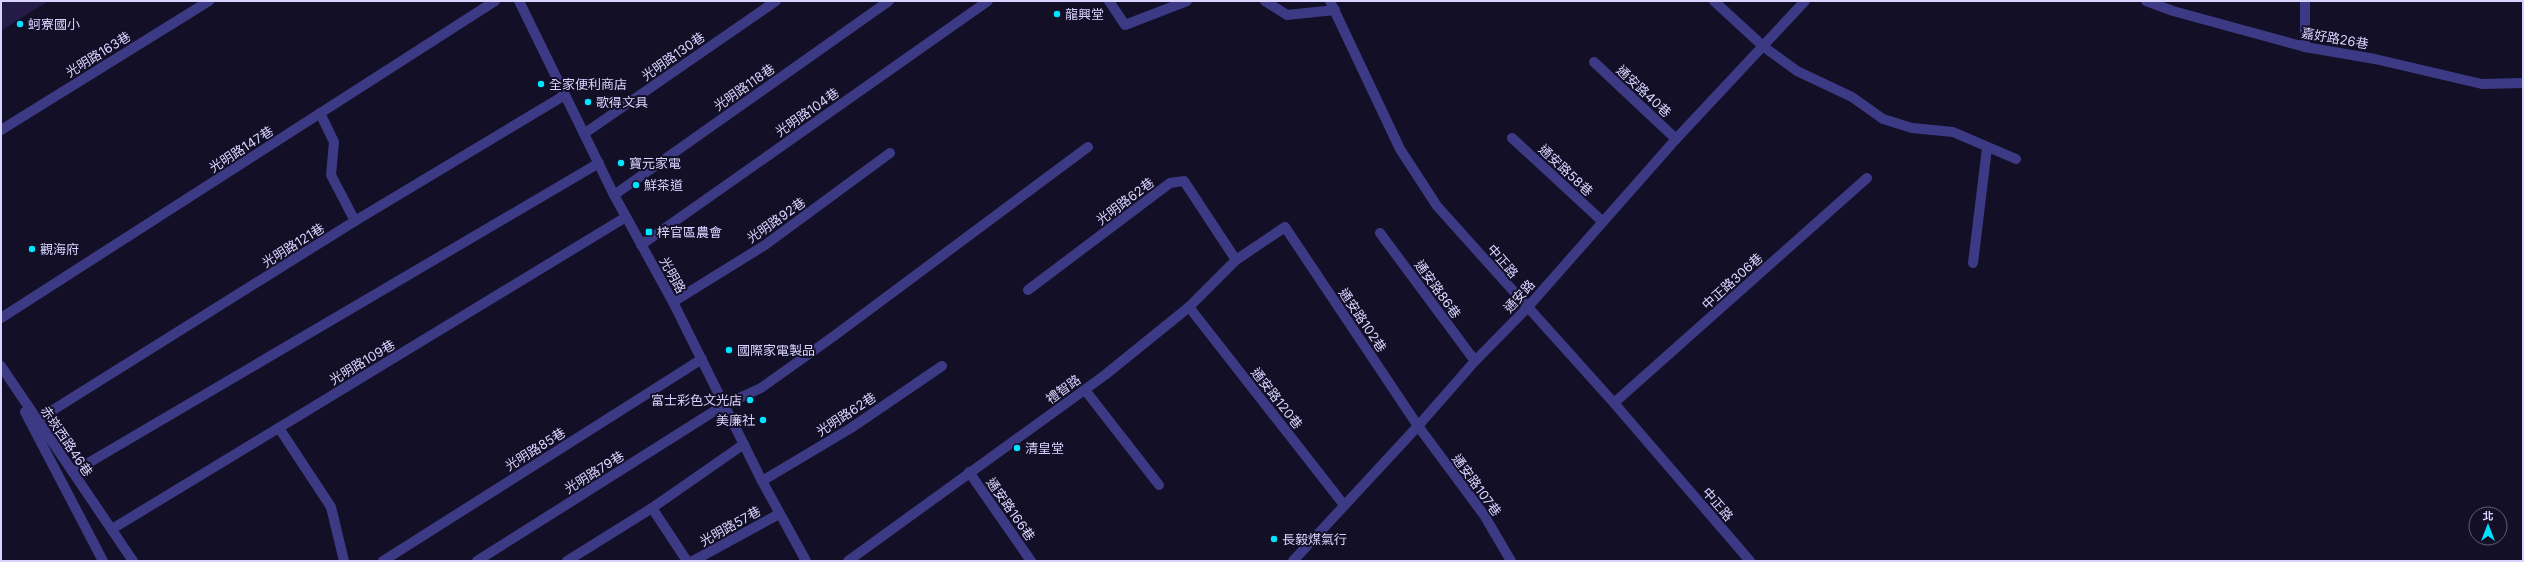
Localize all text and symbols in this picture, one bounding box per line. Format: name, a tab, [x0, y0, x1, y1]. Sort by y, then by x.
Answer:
place label: 龍興堂	[1065, 6, 1104, 22]
marker: 龍興堂	[1052, 9, 1062, 19]
place label: 蚵寮國小	[28, 16, 80, 32]
marker: 蚵寮國小	[15, 19, 25, 29]
street label: 嘉好路26巷	[2300, 24, 2370, 52]
street label: 光明路163巷	[63, 28, 133, 80]
street label: 光明路130巷	[638, 28, 708, 84]
street label: 光明路118巷	[710, 60, 778, 114]
street label: 通安路40巷	[1613, 62, 1675, 120]
place label: 全家便利商店	[549, 76, 627, 92]
marker: 全家便利商店	[536, 79, 546, 89]
street label: 光明路104巷	[772, 84, 842, 140]
place label: 歌得文具	[596, 94, 648, 110]
marker: 歌得文具	[583, 97, 593, 107]
street label: 光明路147巷	[206, 122, 276, 176]
street label: 通安路58巷	[1536, 141, 1596, 199]
place label: 寶元家電	[629, 155, 681, 171]
marker: 寶元家電	[616, 158, 626, 168]
street label: 光明路62巷	[1093, 174, 1157, 228]
place label: 鮮茶道	[644, 177, 683, 193]
marker: 鮮茶道	[631, 180, 641, 190]
street label: 光明路92巷	[744, 194, 808, 246]
street label: 光明路121巷	[259, 220, 327, 270]
place label: 梓官區農會	[657, 224, 722, 240]
marker: 梓官區農會	[644, 227, 654, 237]
place label: 觀海府	[40, 241, 79, 257]
street label: 中正路	[1484, 241, 1522, 281]
marker: 觀海府	[27, 244, 37, 254]
street label: 中正路306巷	[1698, 250, 1766, 312]
street label: 光明路	[657, 254, 689, 296]
street label: 通安路86巷	[1412, 257, 1464, 321]
street label: 通安路	[1500, 276, 1538, 316]
street label: 通安路102巷	[1336, 285, 1390, 355]
street label: 光明路109巷	[326, 336, 398, 388]
place label: 國際家電製品	[737, 342, 815, 358]
marker: 國際家電製品	[724, 345, 734, 355]
street label: 通安路120巷	[1248, 364, 1306, 432]
street label: 禮智路	[1043, 371, 1083, 407]
street label: 光明路62巷	[813, 389, 879, 439]
place label: 富士彩色文光店	[651, 392, 742, 408]
marker: 富士彩色文光店	[745, 395, 755, 405]
street label: 赤崁西路46巷	[38, 403, 96, 479]
place label: 美廉社	[716, 412, 755, 428]
marker: 美廉社	[758, 415, 768, 425]
street label: 光明路85巷	[502, 424, 568, 474]
place label: 清皇堂	[1025, 440, 1064, 456]
marker: 清皇堂	[1012, 443, 1022, 453]
street label: 光明路79巷	[561, 447, 627, 497]
street label: 通安路107巷	[1449, 451, 1505, 519]
street label: 通安路166巷	[983, 474, 1039, 544]
street label: 中正路	[1699, 484, 1737, 524]
street label: 光明路57巷	[697, 503, 763, 549]
north arrow	[2468, 506, 2508, 546]
text: 北	[2483, 509, 2494, 523]
place label: 長毅煤氣行	[1282, 531, 1347, 547]
marker: 長毅煤氣行	[1269, 534, 1279, 544]

